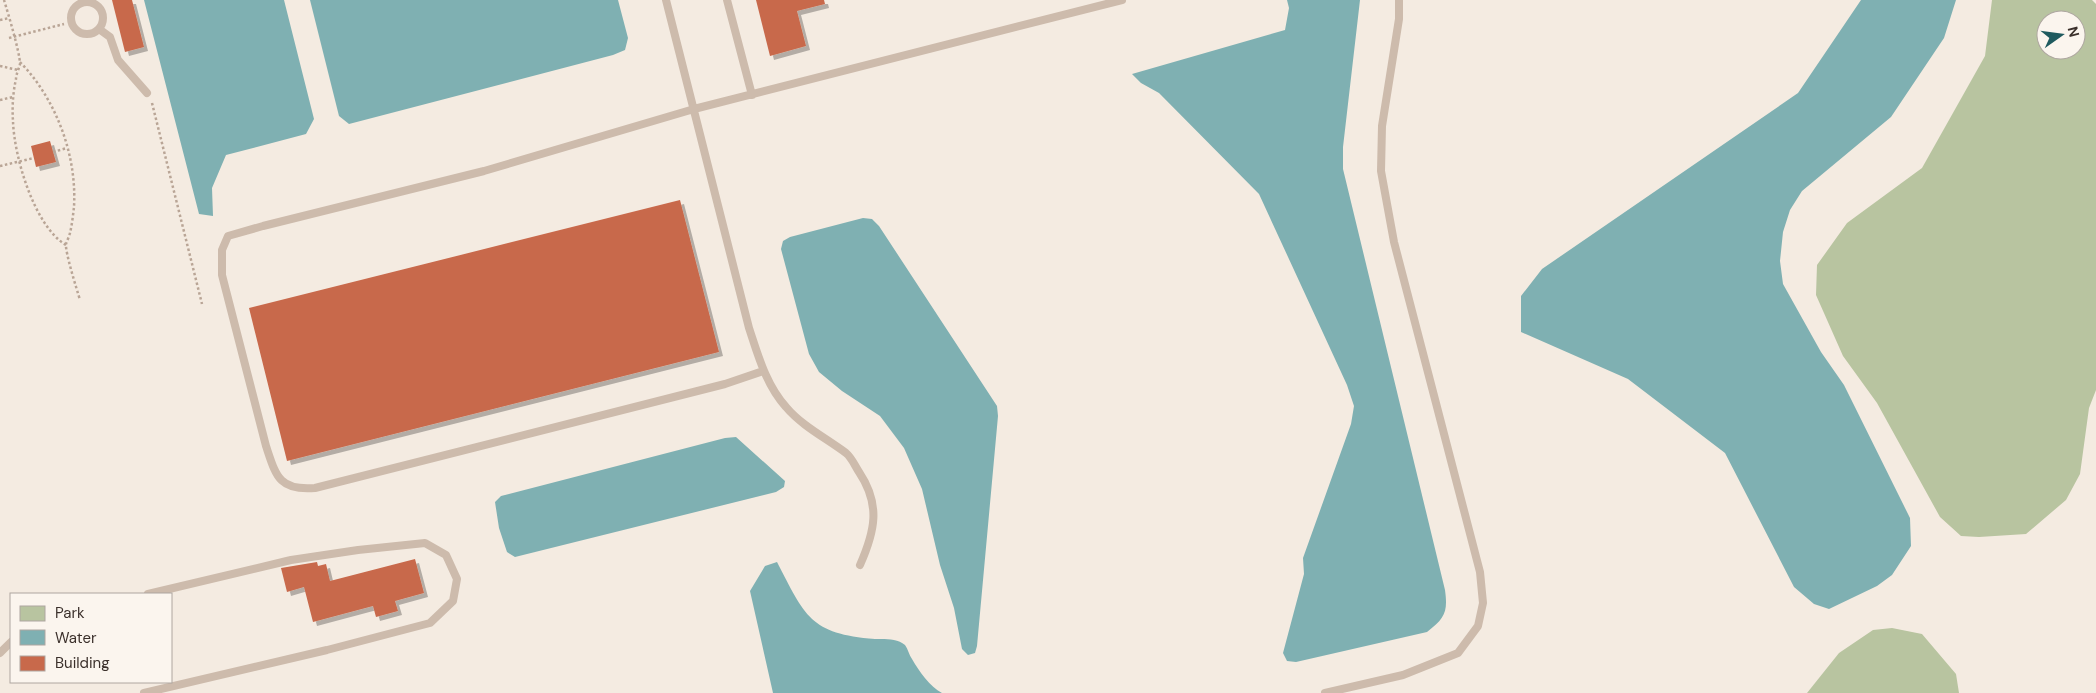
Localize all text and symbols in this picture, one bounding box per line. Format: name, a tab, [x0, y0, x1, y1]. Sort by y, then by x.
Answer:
north arrow	[2036, 10, 2086, 60]
text: N	[2064, 25, 2084, 39]
legend	[10, 593, 172, 683]
text: Park	[55, 603, 85, 623]
text: Water	[55, 628, 97, 648]
text: Building	[55, 653, 110, 673]

